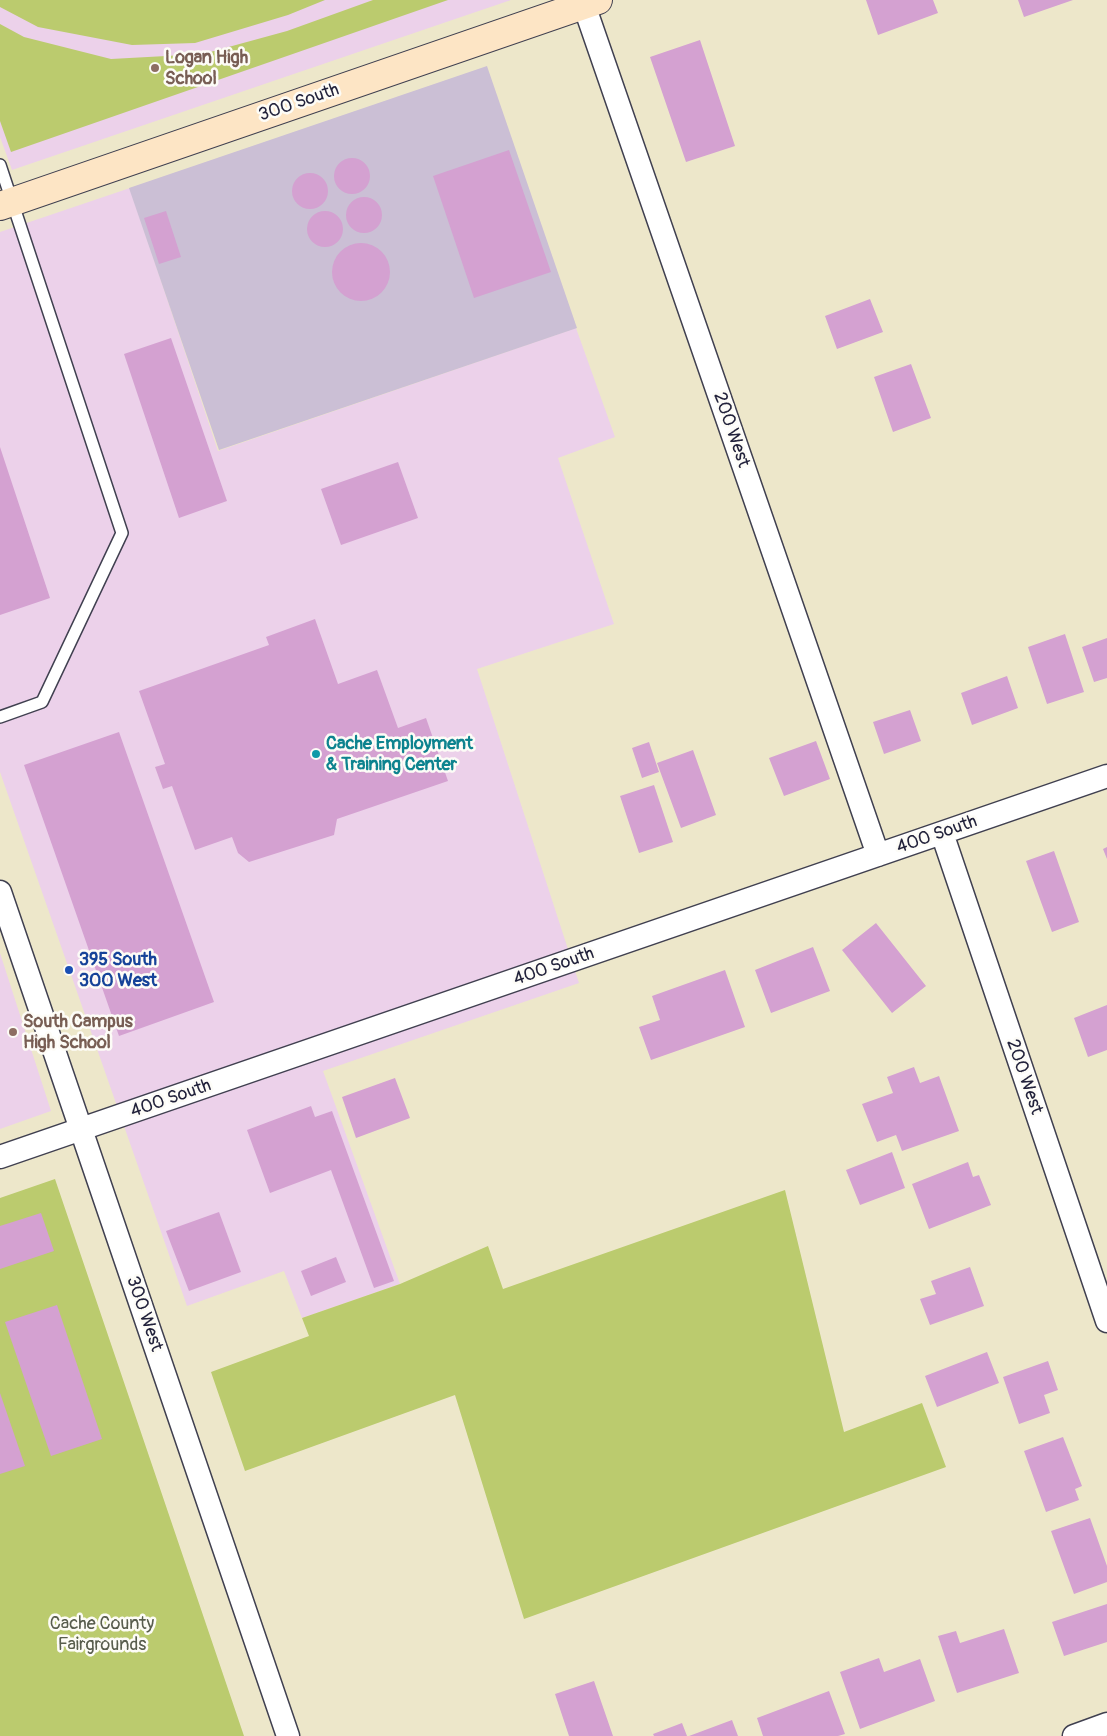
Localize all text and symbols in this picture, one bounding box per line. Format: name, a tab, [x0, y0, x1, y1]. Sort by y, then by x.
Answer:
place label: Logan High School	[165, 47, 248, 90]
marker: Logan High School	[149, 62, 161, 74]
street label: 300 South	[256, 79, 342, 127]
street label: 200 West	[708, 390, 754, 470]
place label: Cache Employment & Training Center	[326, 733, 473, 776]
marker: Cache Employment & Training Center	[310, 748, 322, 760]
street label: 400 South	[894, 811, 980, 859]
street label: 400 South	[511, 943, 597, 991]
place label: 395 South 300 West	[79, 949, 157, 992]
marker: 395 South 300 West	[63, 964, 75, 976]
place label: South Campus High School	[23, 1011, 133, 1054]
marker: South Campus High School	[7, 1026, 19, 1038]
street label: 200 West	[1001, 1037, 1047, 1117]
street label: 400 South	[128, 1075, 214, 1123]
street label: 300 West	[121, 1274, 167, 1354]
park label: Cache County Fairgrounds	[50, 1613, 154, 1656]

